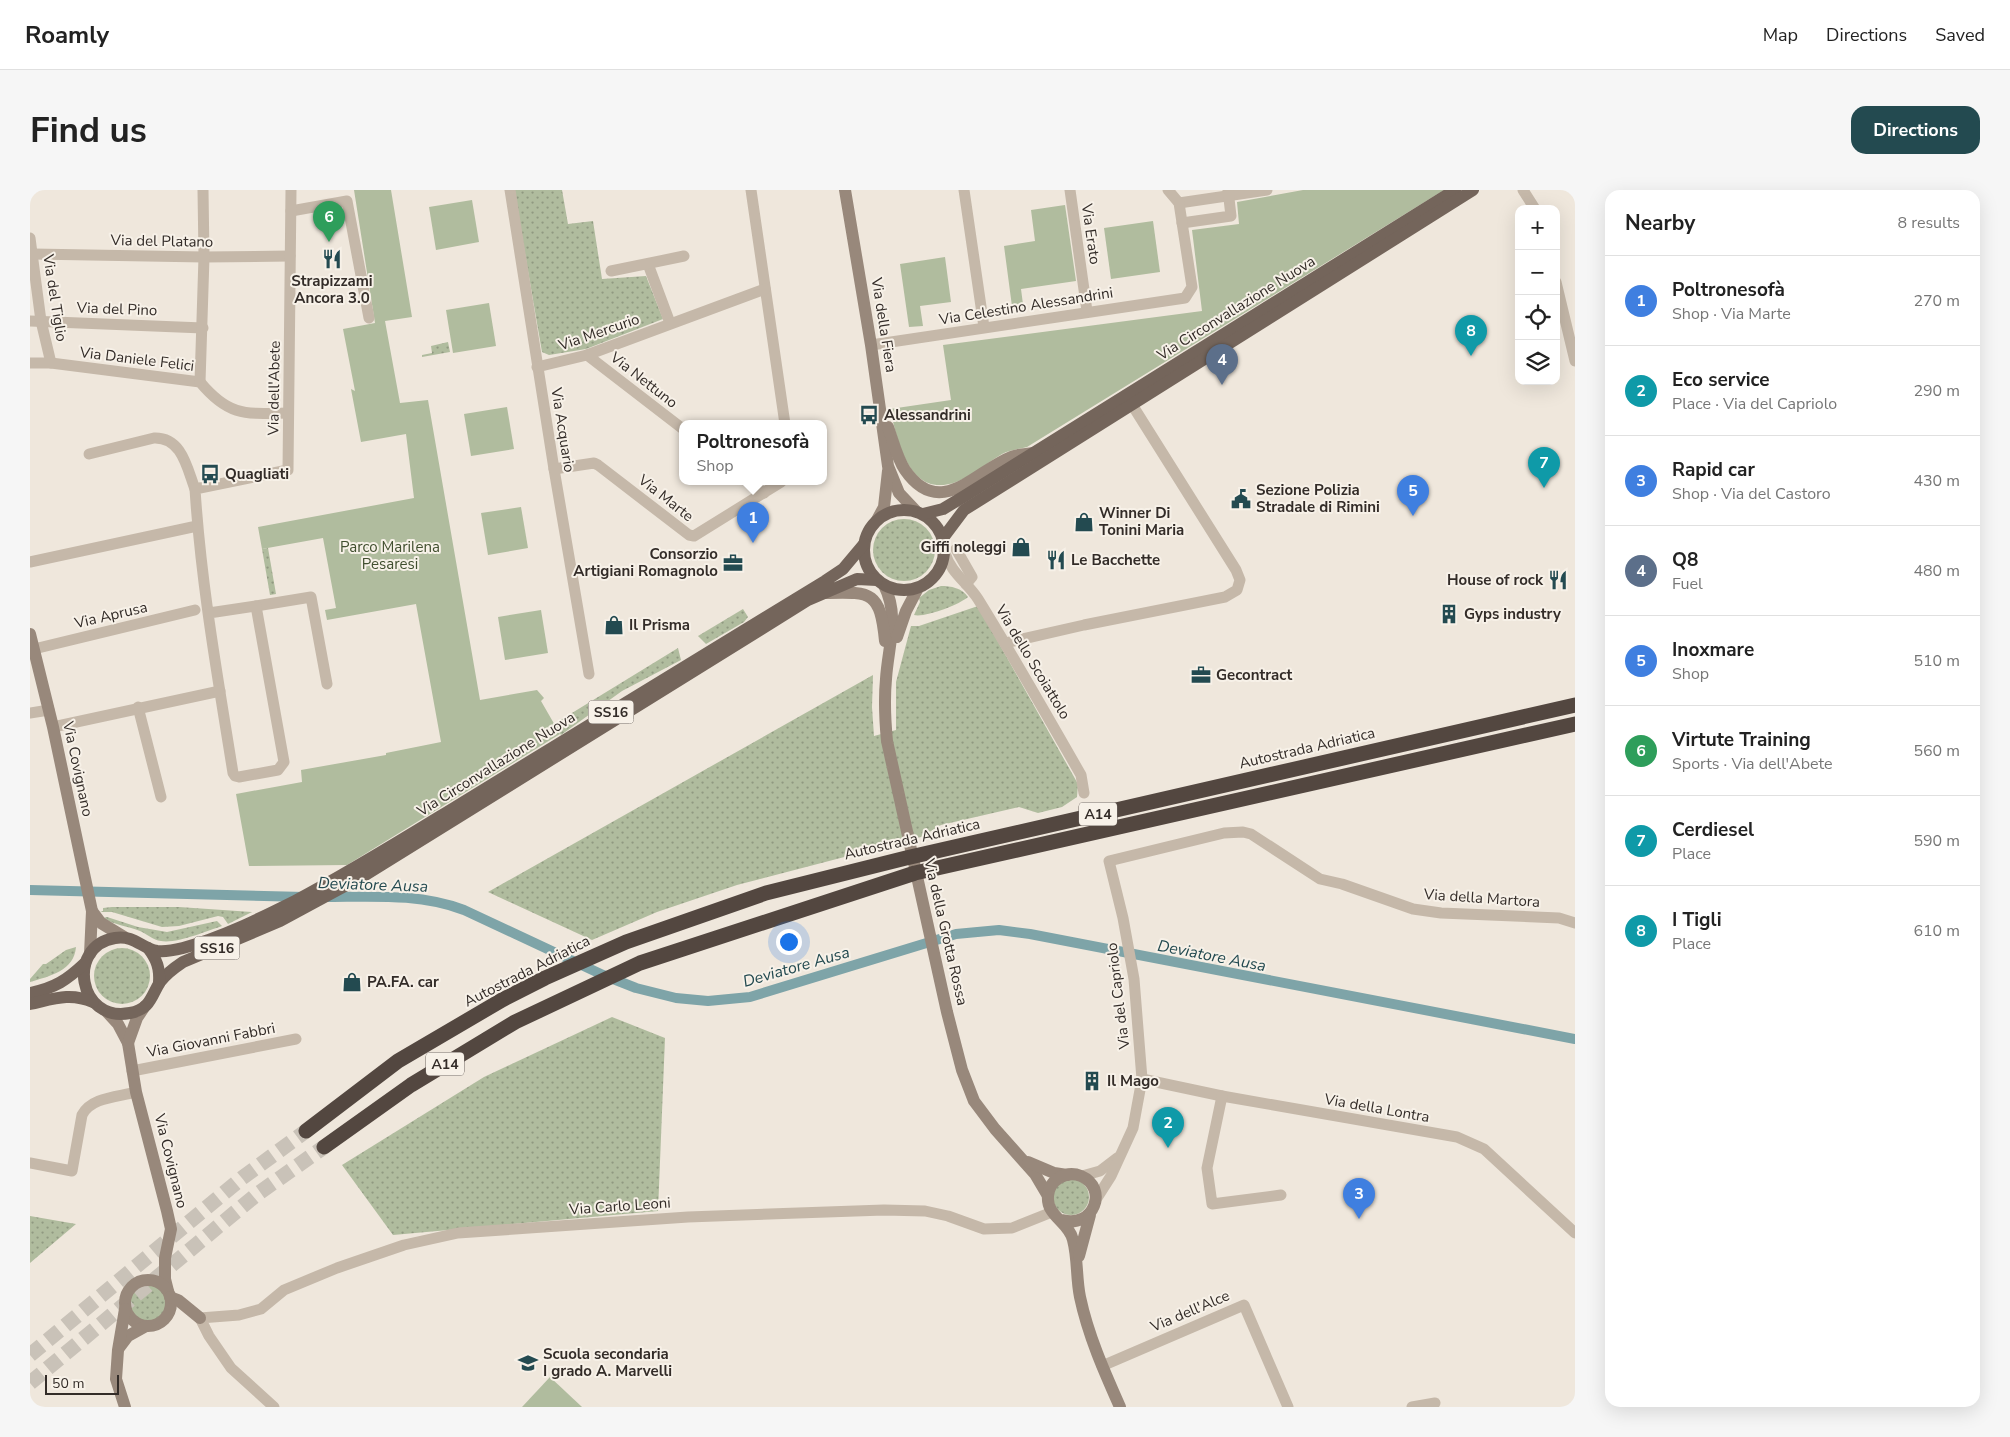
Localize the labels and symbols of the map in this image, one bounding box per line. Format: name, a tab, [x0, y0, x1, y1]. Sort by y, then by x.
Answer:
pin: 6	[313, 201, 345, 242]
street label: Via Erato	[1077, 201, 1105, 266]
street label: Via del Platano	[110, 230, 213, 252]
restaurant icon: Strapizzami Ancora 3.0	[321, 248, 343, 270]
street label: Via Circonvallazione Nuova	[1152, 251, 1319, 365]
street label: Via del Tiglio	[38, 252, 72, 343]
place label: Strapizzami Ancora 3.0	[291, 271, 373, 308]
street label: Via della Fiera	[866, 275, 901, 374]
street label: Via Celestino Alessandrini	[937, 282, 1114, 330]
street label: Via del Pino	[75, 298, 158, 320]
street label: Via Mercurio	[555, 309, 642, 355]
pin: 8	[1455, 315, 1487, 356]
street label: Via dell'Abete	[263, 340, 285, 437]
street label: Via Daniele Felici	[78, 342, 195, 376]
pin: 4	[1206, 344, 1238, 385]
street label: Via Nettuno	[605, 347, 682, 413]
street label: Via Acquario	[546, 385, 580, 474]
bus stop icon: Alessandrini	[858, 404, 880, 426]
place label: Alessandrini	[884, 405, 971, 425]
pin: 7	[1528, 447, 1560, 488]
bus stop icon: Quagliati	[199, 463, 221, 485]
place label: Quagliati	[225, 464, 289, 484]
street label: Via Marte	[633, 469, 698, 526]
pin: 5	[1397, 475, 1429, 516]
place label: Sezione Polizia Stradale di Rimini	[1256, 480, 1380, 517]
public building icon: Sezione Polizia Stradale di Rimini	[1230, 488, 1252, 510]
pin: 1	[737, 502, 769, 543]
place label: Winner Di Tonini Maria	[1099, 503, 1184, 540]
shop icon: Winner Di Tonini Maria	[1073, 511, 1095, 533]
shop icon: Giffi noleggi	[1010, 536, 1032, 558]
park label: Parco Marilena Pesaresi	[340, 537, 440, 574]
place label: Giffi noleggi	[921, 537, 1006, 557]
place label: Consorzio Artigiani Romagnolo	[573, 544, 718, 581]
restaurant icon: Le Bacchette	[1045, 549, 1067, 571]
place label: Le Bacchette	[1071, 550, 1160, 570]
office icon: Consorzio Artigiani Romagnolo	[722, 552, 744, 574]
restaurant icon: House of rock	[1547, 569, 1569, 591]
place label: House of rock	[1447, 570, 1544, 590]
street label: Via Aprusa	[72, 597, 149, 633]
street label: Via dello Scoiattolo	[990, 600, 1075, 723]
building icon: Gyps industry	[1438, 603, 1460, 625]
place label: Gyps industry	[1464, 604, 1561, 624]
shop icon: Il Prisma	[603, 614, 625, 636]
place label: Il Prisma	[629, 615, 690, 635]
office icon: Gecontract	[1190, 664, 1212, 686]
place label: Gecontract	[1216, 665, 1292, 685]
road number: SS16	[588, 701, 634, 724]
street label: Via Circonvallazione Nuova	[412, 707, 579, 821]
street label: Via Covignano	[58, 719, 98, 818]
street label: Autostrada Adriatica	[1237, 723, 1377, 773]
road number: A14	[1079, 802, 1117, 826]
street label: Autostrada Adriatica	[842, 814, 982, 864]
street label: Via della Grotta Rossa	[919, 856, 973, 1007]
water label: Deviatore Ausa	[318, 872, 428, 898]
street label: Via della Martora	[1422, 884, 1541, 912]
your location	[776, 929, 802, 955]
street label: Autostrada Adriatica	[461, 931, 593, 1011]
water label: Deviatore Ausa	[1156, 935, 1268, 977]
road number: SS16	[194, 936, 240, 960]
water label: Deviatore Ausa	[740, 941, 852, 993]
street label: Via del Capriolo	[1102, 942, 1135, 1051]
shop icon: PA.FA. car	[341, 971, 363, 993]
place label: PA.FA. car	[367, 972, 439, 992]
street label: Via Giovanni Fabbri	[144, 1018, 277, 1062]
road number: A14	[426, 1052, 464, 1076]
building icon: Il Mago	[1081, 1070, 1103, 1092]
place label: Il Mago	[1107, 1071, 1159, 1091]
street label: Via della Lontra	[1322, 1089, 1431, 1127]
pin: 2	[1152, 1107, 1184, 1148]
street label: Via Covignano	[149, 1111, 192, 1210]
pin: 3	[1343, 1178, 1375, 1219]
street label: Via Carlo Leoni	[568, 1192, 671, 1220]
street label: Via dell'Alce	[1146, 1285, 1233, 1337]
place label: Scuola secondaria I grado A. Marvelli	[543, 1344, 672, 1381]
school or university icon: Scuola secondaria I grado A. Marvelli	[517, 1352, 539, 1374]
scale bar	[45, 1372, 119, 1395]

